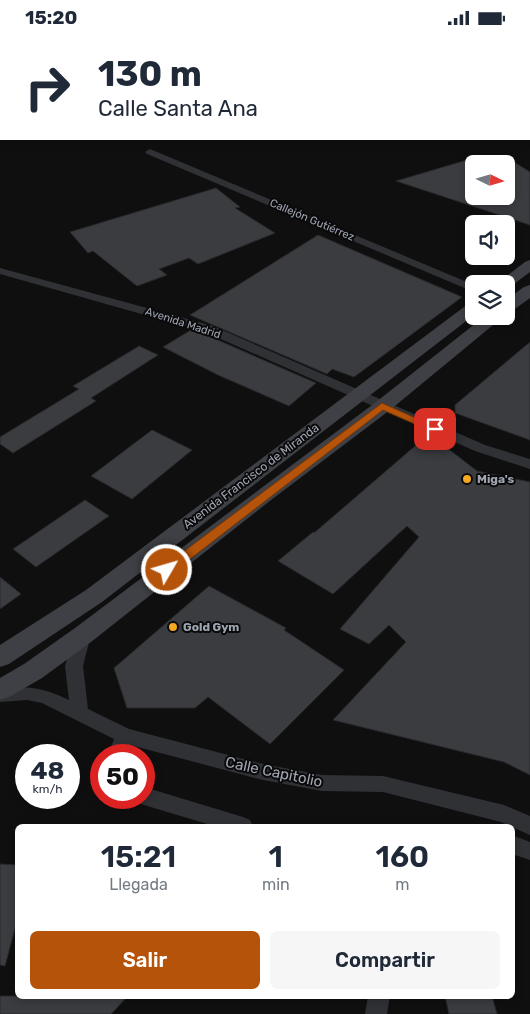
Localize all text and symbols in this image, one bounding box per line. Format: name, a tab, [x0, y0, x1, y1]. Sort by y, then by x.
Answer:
text: 15:20	[25, 6, 78, 29]
text: 130 m	[98, 53, 202, 95]
icon: right	[15, 55, 80, 120]
text: Calle Santa Ana	[98, 95, 258, 122]
north arrow	[465, 155, 515, 205]
map controls	[465, 155, 515, 325]
street label: Callejón Gutiérrez	[268, 196, 357, 244]
button: sound	[465, 215, 515, 265]
button: layers	[465, 275, 515, 325]
street label: Avenida Madrid	[144, 305, 222, 341]
pin	[414, 408, 456, 450]
icon: arrive	[421, 415, 449, 443]
street label: Avenida Francisco de Miranda	[180, 420, 322, 532]
place label: Miga's	[477, 472, 514, 486]
marker: Miga's	[461, 473, 473, 485]
position arrow	[140, 543, 192, 595]
place label: Gold Gym	[183, 620, 239, 634]
marker: Gold Gym	[167, 621, 179, 633]
speed limit sign: 50	[90, 744, 155, 809]
street label: Calle Capitolio	[224, 753, 324, 791]
text: 48	[30, 756, 65, 785]
text: km/h	[33, 782, 62, 796]
text: 15:21	[101, 839, 176, 875]
text: 1	[269, 839, 283, 875]
text: 160	[376, 839, 429, 875]
text: Llegada	[109, 875, 168, 894]
text: min	[262, 875, 290, 894]
text: m	[395, 875, 409, 894]
button: Salir	[30, 931, 260, 989]
button: Compartir	[270, 931, 500, 989]

